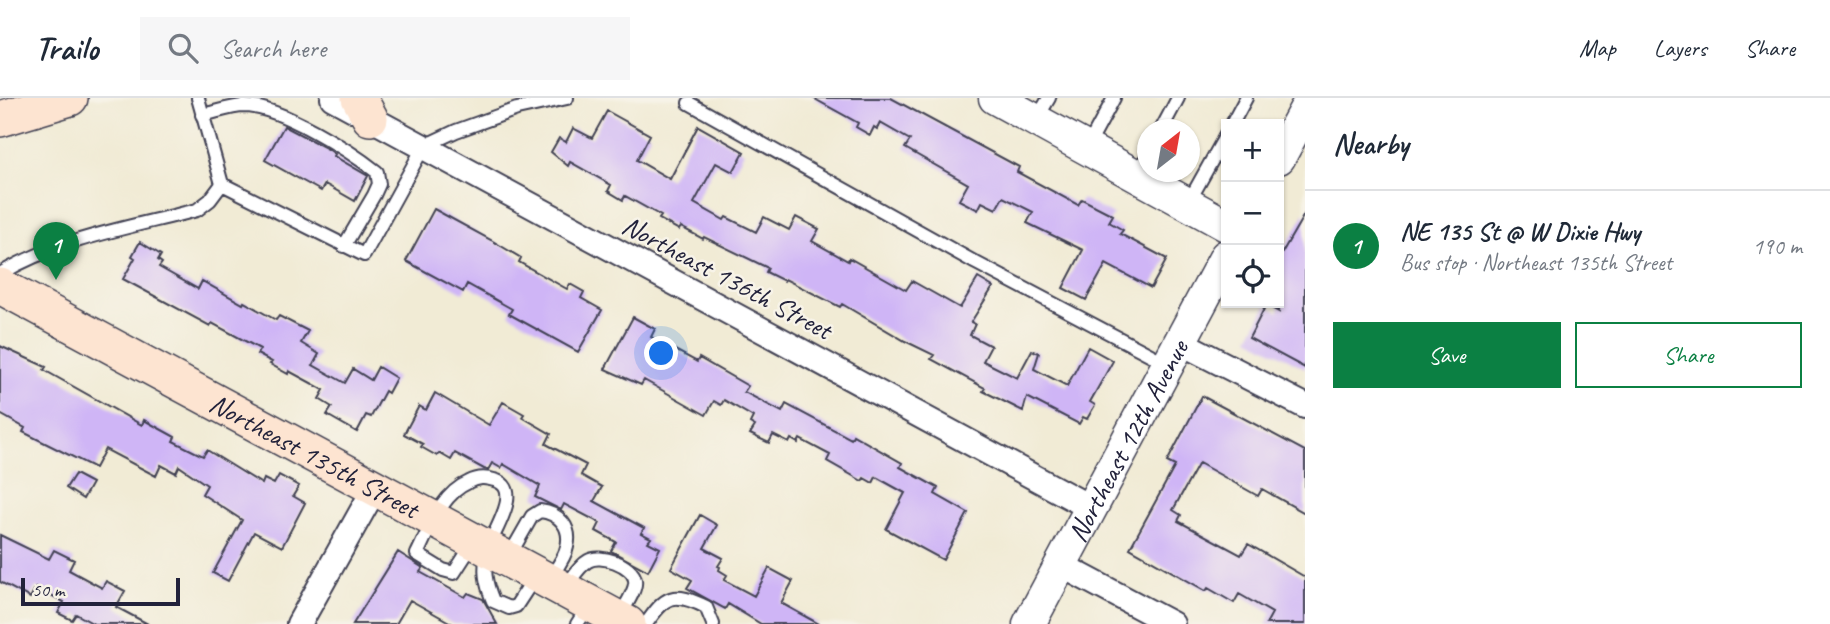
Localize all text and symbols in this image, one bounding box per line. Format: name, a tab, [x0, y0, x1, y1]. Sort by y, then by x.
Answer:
search box	[140, 17, 630, 80]
text: Trailo	[35, 27, 98, 69]
icon: search	[164, 29, 202, 67]
text: Search here	[220, 32, 326, 65]
text: Map	[1579, 33, 1616, 63]
text: Layers	[1654, 33, 1707, 63]
text: Share	[1745, 33, 1795, 63]
north arrow	[1137, 119, 1200, 182]
map controls	[1221, 119, 1284, 308]
button: +	[1221, 119, 1284, 182]
text: Nearby	[1333, 125, 1409, 163]
button: −	[1221, 182, 1284, 245]
street label: Northeast 136th Street	[616, 207, 840, 348]
text: NE 135 St @ W Dixie Hwy	[1400, 215, 1640, 248]
pin: 1	[33, 222, 79, 280]
text: 1	[1351, 232, 1361, 261]
text: 190 m	[1753, 232, 1802, 261]
button: locate	[1221, 245, 1284, 308]
text: Bus stop · Northeast 135th Street	[1400, 248, 1672, 277]
button: Save	[1333, 322, 1561, 388]
button: Share	[1575, 322, 1802, 388]
street label: Northeast 12th Avenue	[1059, 332, 1196, 547]
your location	[644, 336, 678, 370]
street label: Northeast 135th Street	[204, 385, 427, 527]
scale bar	[21, 575, 180, 607]
text: 50 m	[32, 578, 64, 602]

